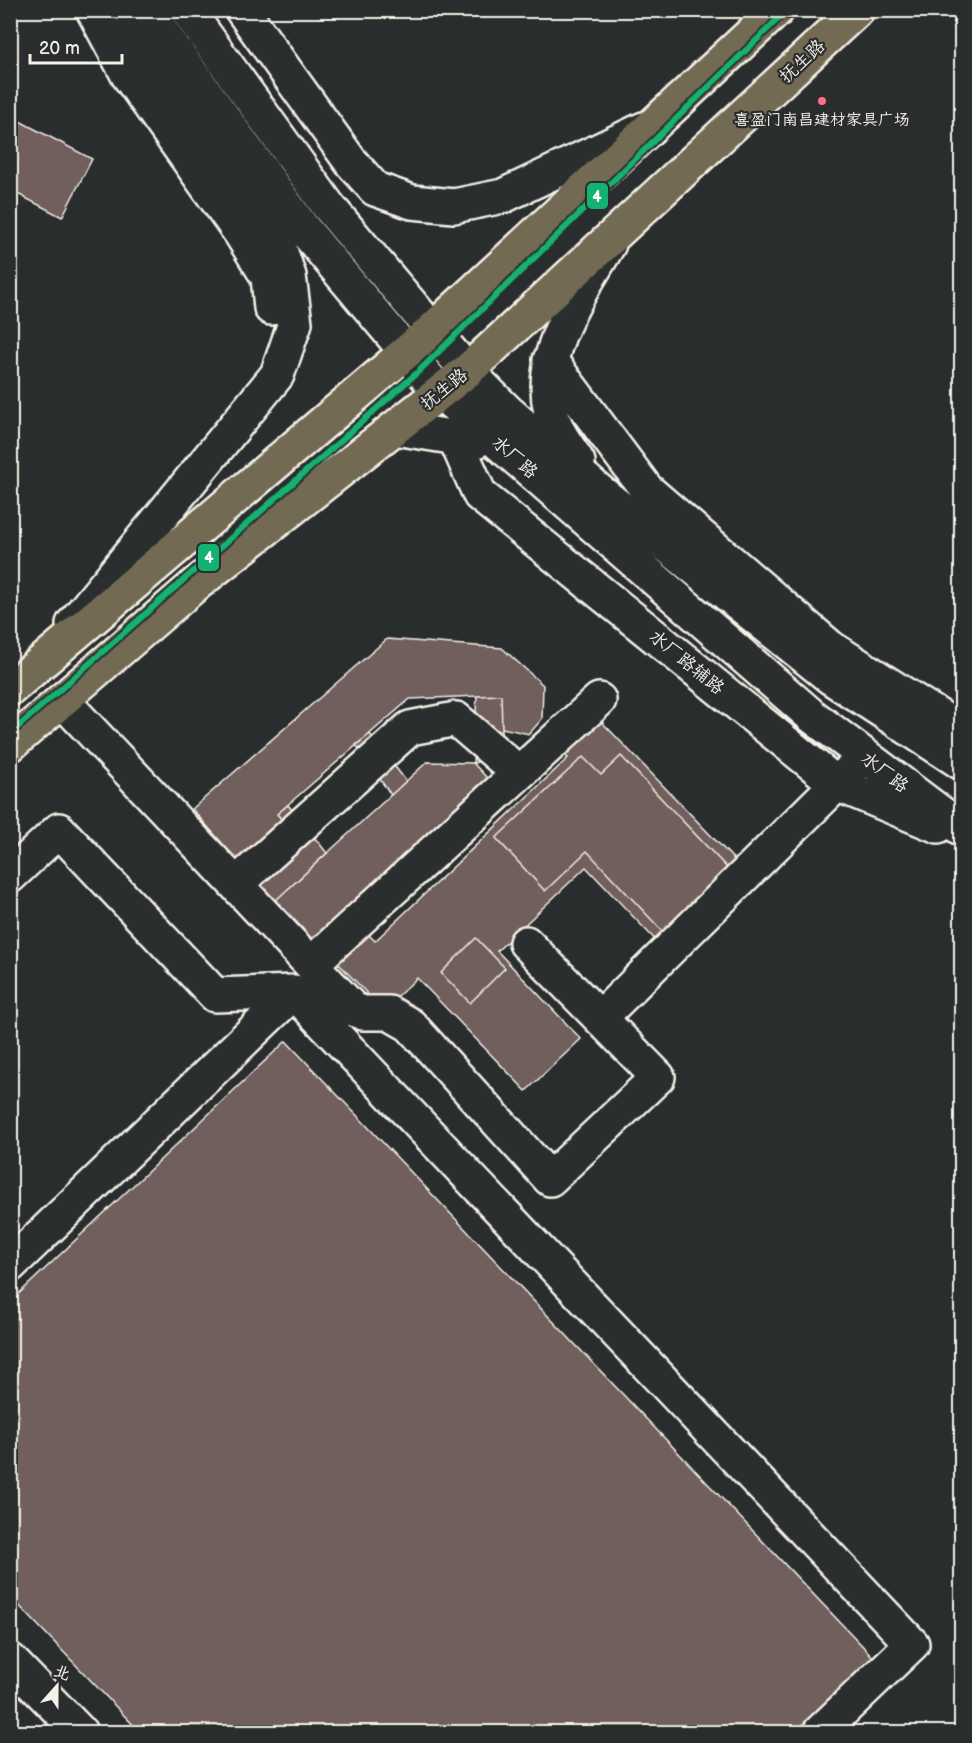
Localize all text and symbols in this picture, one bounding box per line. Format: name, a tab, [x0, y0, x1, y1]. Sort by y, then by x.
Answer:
scale bar	[30, 27, 122, 65]
street label: 抚生路	[775, 35, 829, 87]
text: 20 m	[39, 38, 80, 59]
marker: 喜盈门南昌建材家具广场	[816, 95, 828, 107]
place label: 喜盈门南昌建材家具广场	[734, 111, 910, 130]
line badge: 4	[586, 182, 609, 210]
text: 4	[592, 188, 602, 207]
street label: 抚生路	[417, 364, 472, 415]
street label: 水厂路	[487, 432, 542, 483]
line badge: 4	[197, 543, 220, 572]
text: 4	[204, 549, 214, 568]
street label: 水厂路辅路	[645, 626, 728, 699]
street label: 水厂路	[857, 748, 913, 797]
north arrow	[27, 1656, 87, 1716]
text: 北	[51, 1662, 73, 1685]

